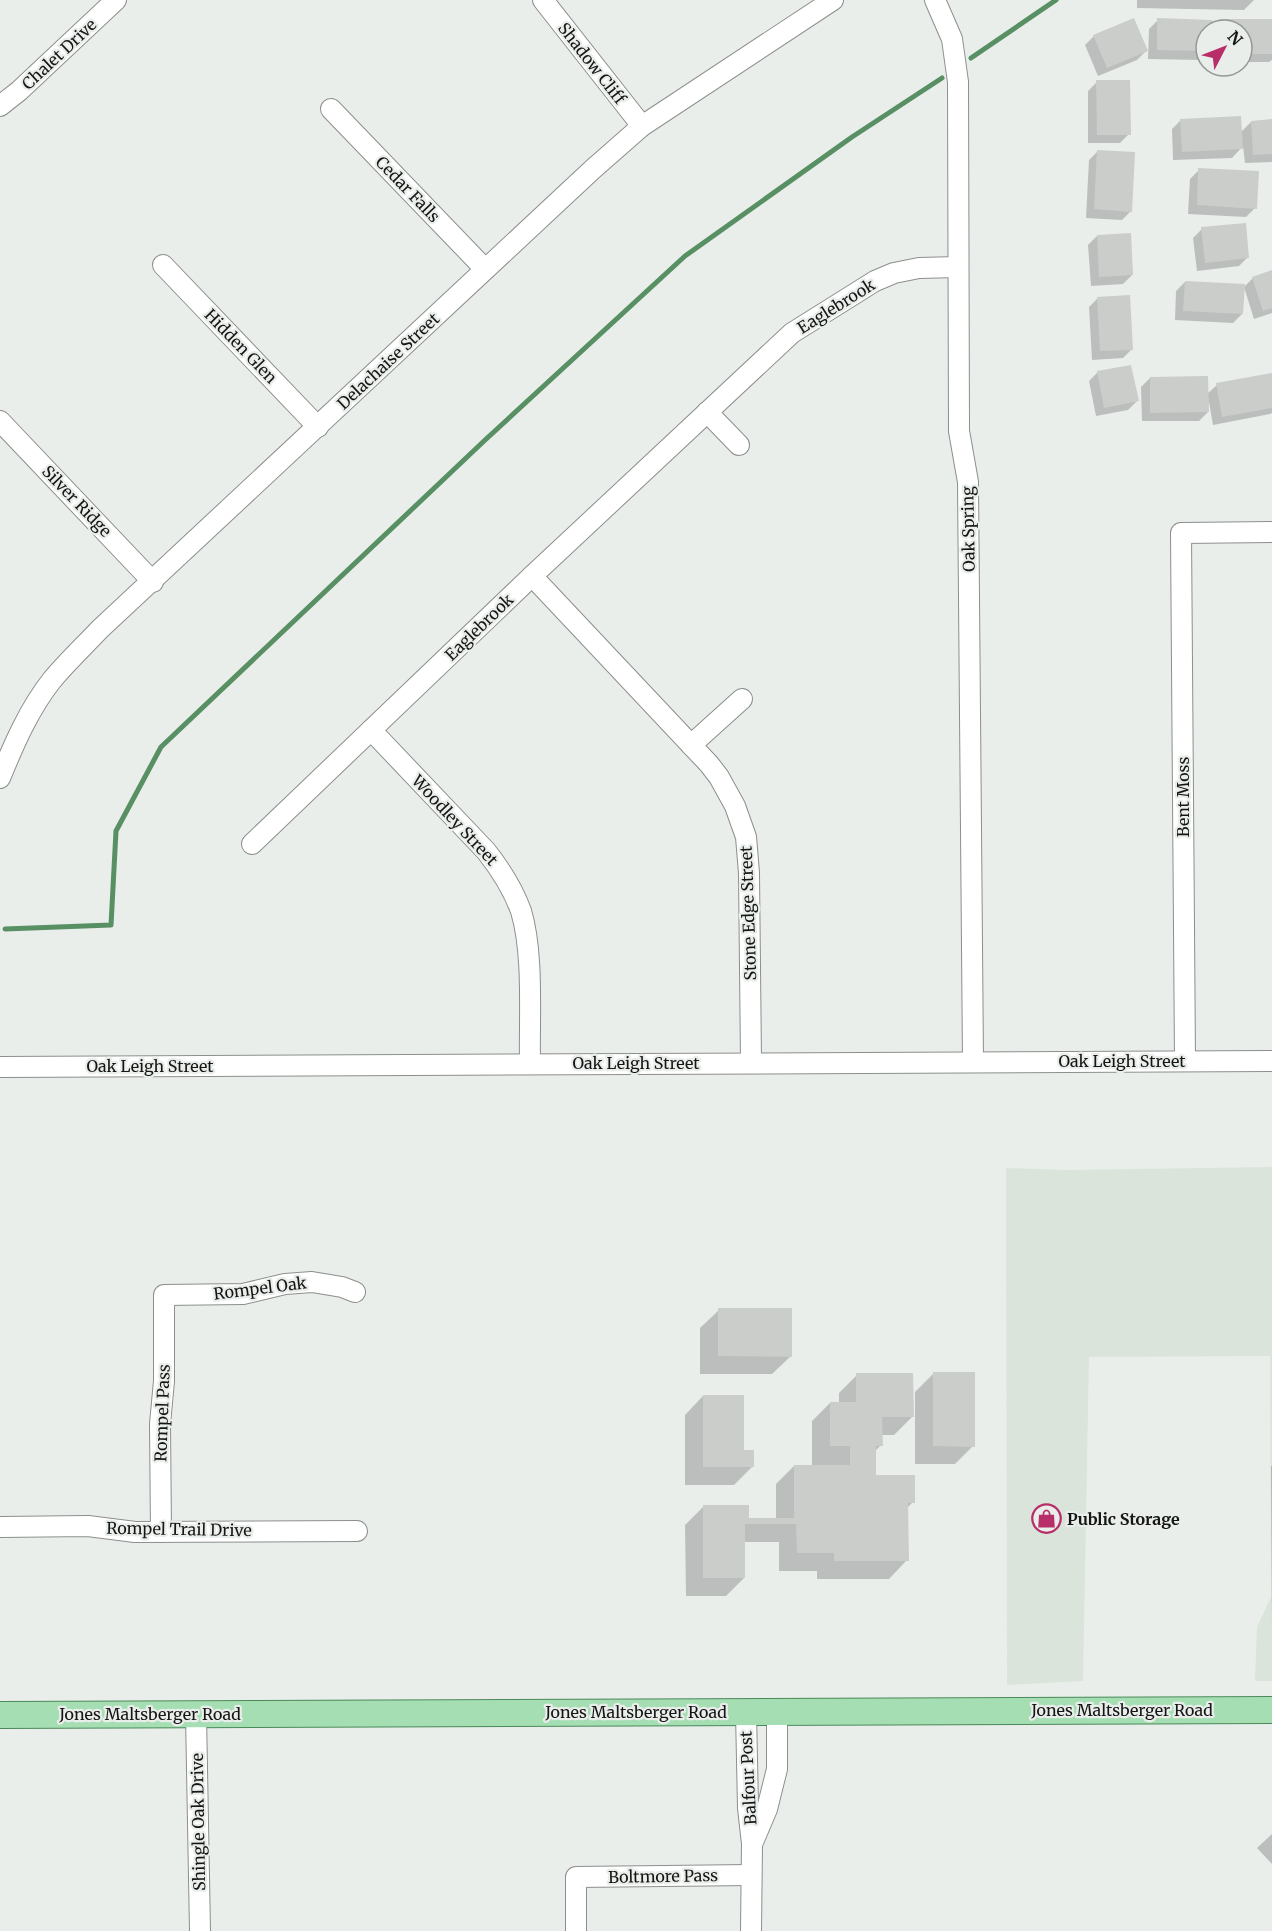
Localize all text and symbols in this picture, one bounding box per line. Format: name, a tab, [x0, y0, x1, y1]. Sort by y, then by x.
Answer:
street label: Chalet Drive	[18, 14, 100, 94]
street label: Shadow Cliff	[554, 18, 631, 108]
north arrow	[1194, 18, 1254, 78]
text: N	[1223, 27, 1247, 50]
street label: Cedar Falls	[372, 152, 444, 226]
street label: Eaglebrook	[794, 274, 879, 338]
street label: Hidden Glen	[201, 305, 282, 388]
street label: Delachaise Street	[333, 308, 444, 413]
street label: Silver Ridge	[38, 461, 116, 541]
street label: Oak Spring	[957, 486, 979, 572]
street label: Eaglebrook	[441, 589, 518, 665]
street label: Bent Moss	[1173, 757, 1193, 837]
street label: Woodley Street	[407, 770, 503, 870]
street label: Stone Edge Street	[736, 845, 760, 981]
street label: Oak Leigh Street	[1058, 1051, 1186, 1071]
street label: Oak Leigh Street	[572, 1053, 700, 1073]
street label: Oak Leigh Street	[86, 1056, 214, 1076]
street label: Rompel Oak	[212, 1272, 309, 1304]
street label: Rompel Pass	[150, 1364, 174, 1462]
shop icon: Public Storage	[1030, 1503, 1062, 1535]
place label: Public Storage	[1067, 1509, 1180, 1529]
street label: Rompel Trail Drive	[106, 1518, 252, 1540]
street label: Jones Maltsberger Road	[1030, 1700, 1213, 1720]
street label: Jones Maltsberger Road	[544, 1702, 727, 1722]
street label: Jones Maltsberger Road	[58, 1704, 241, 1724]
street label: Balfour Post	[736, 1730, 760, 1826]
street label: Shingle Oak Drive	[187, 1753, 209, 1891]
street label: Boltmore Pass	[608, 1865, 718, 1887]

